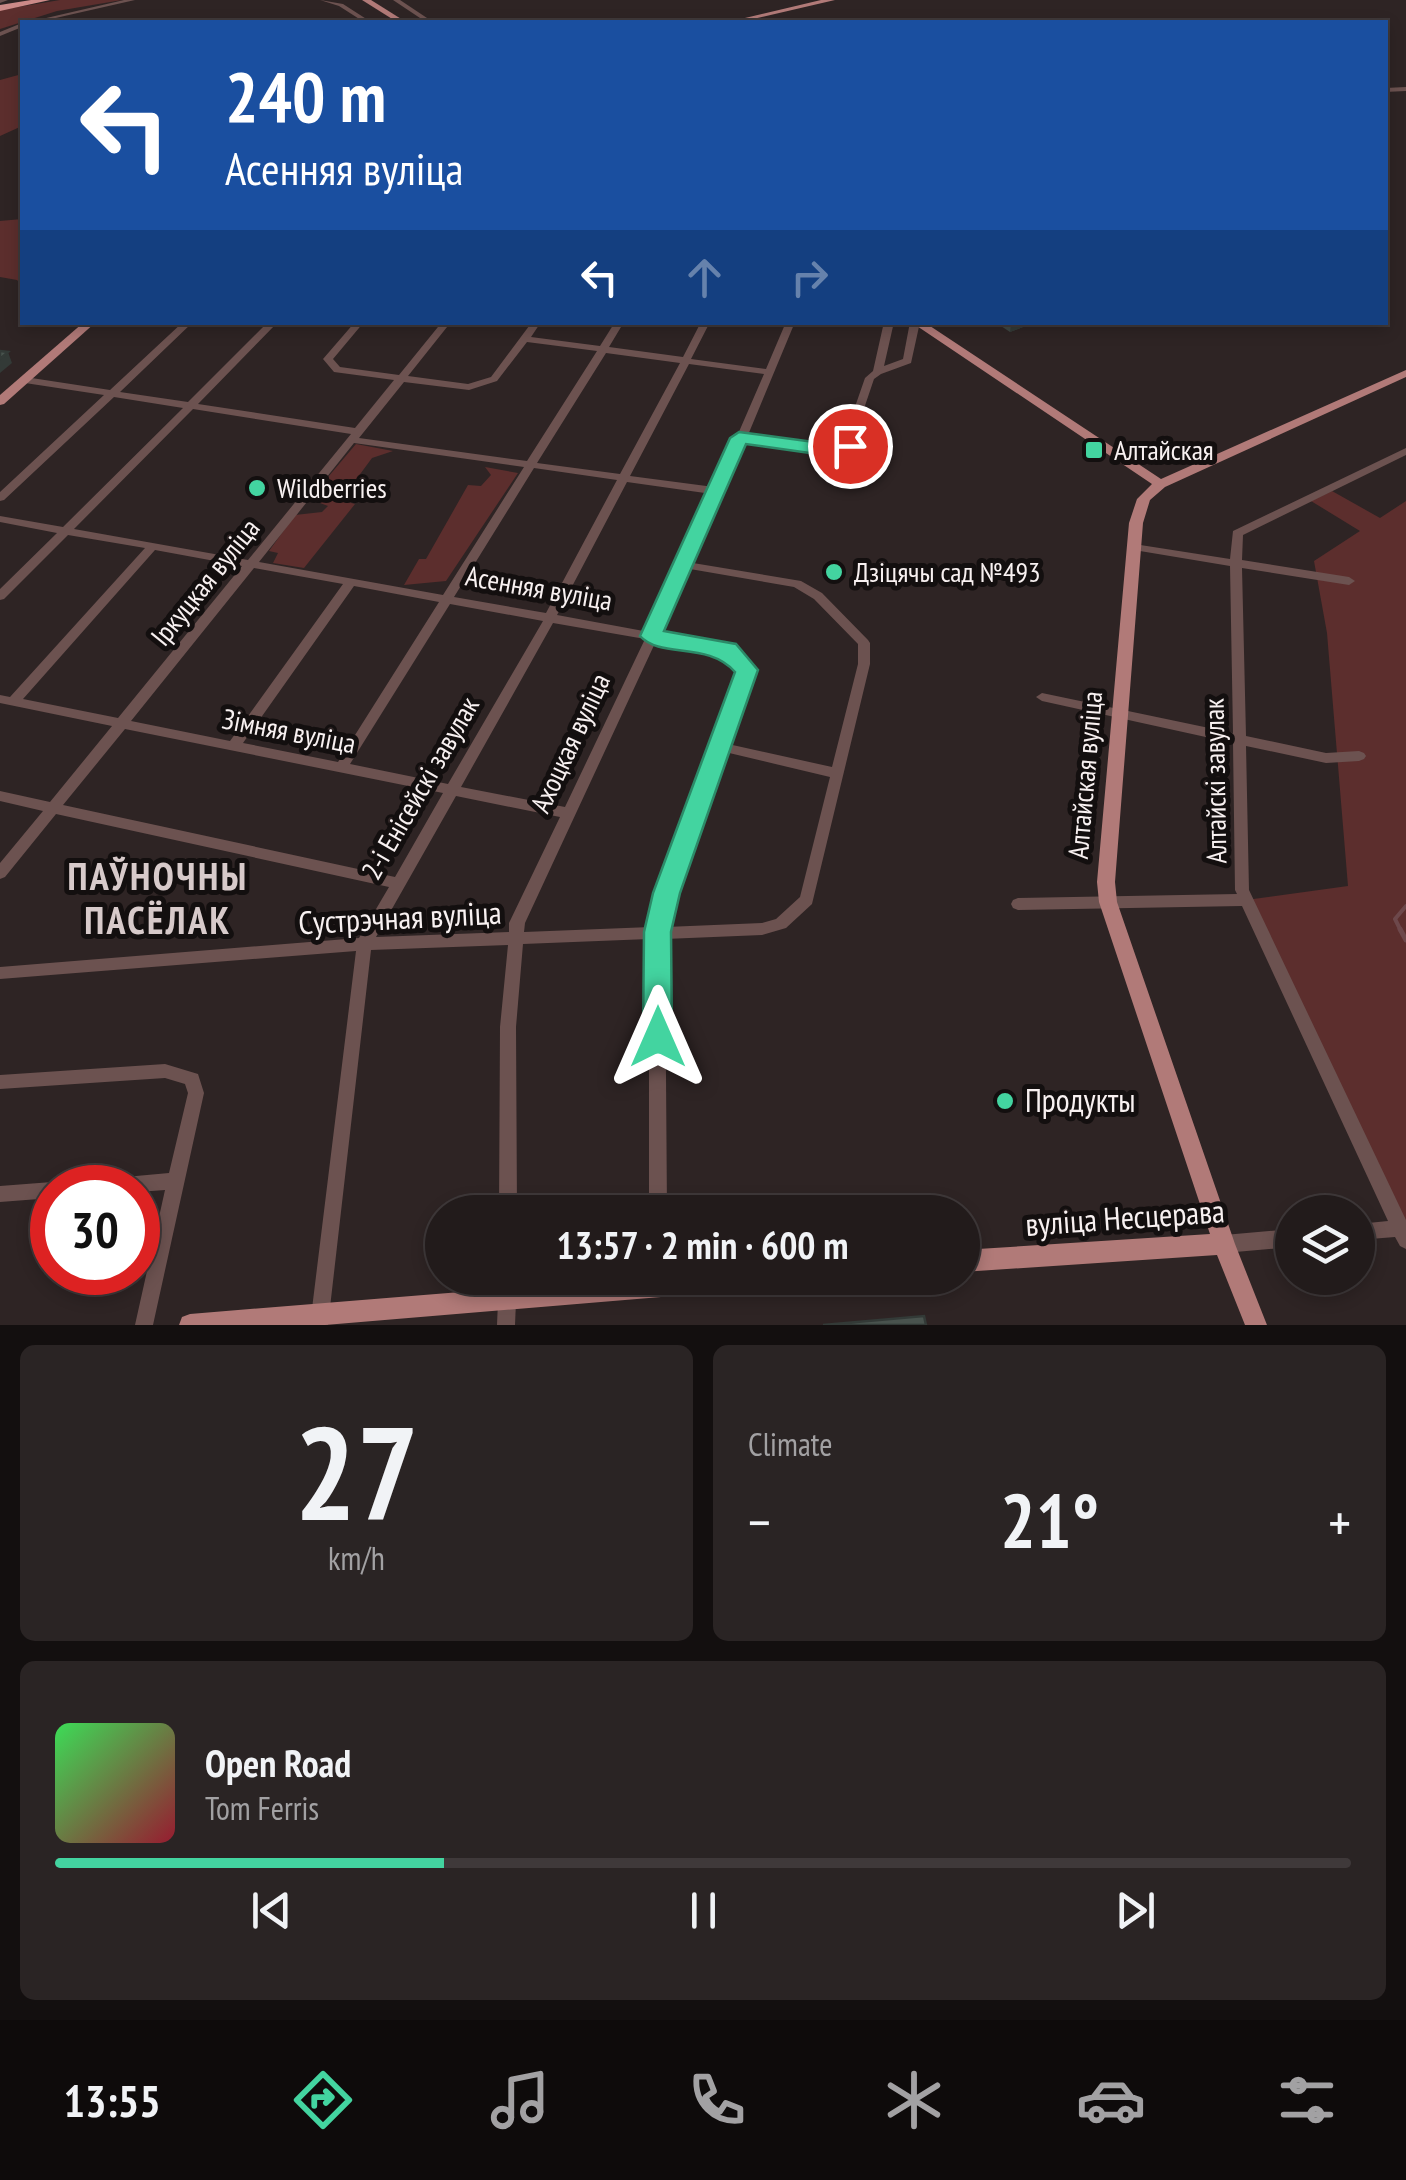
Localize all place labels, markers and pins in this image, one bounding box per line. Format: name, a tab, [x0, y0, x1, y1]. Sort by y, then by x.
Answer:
pin	[808, 404, 893, 489]
place label: Алтайская	[1114, 431, 1214, 468]
marker: Алтайская	[1083, 439, 1105, 461]
place label: Wildberries	[277, 469, 387, 506]
marker: Wildberries	[246, 477, 268, 499]
place label: Дзіцячы сад №493	[854, 553, 1041, 590]
marker: Дзіцячы сад №493	[823, 561, 845, 583]
place label: Продукты	[1025, 1079, 1136, 1121]
marker: Продукты	[994, 1090, 1016, 1112]

